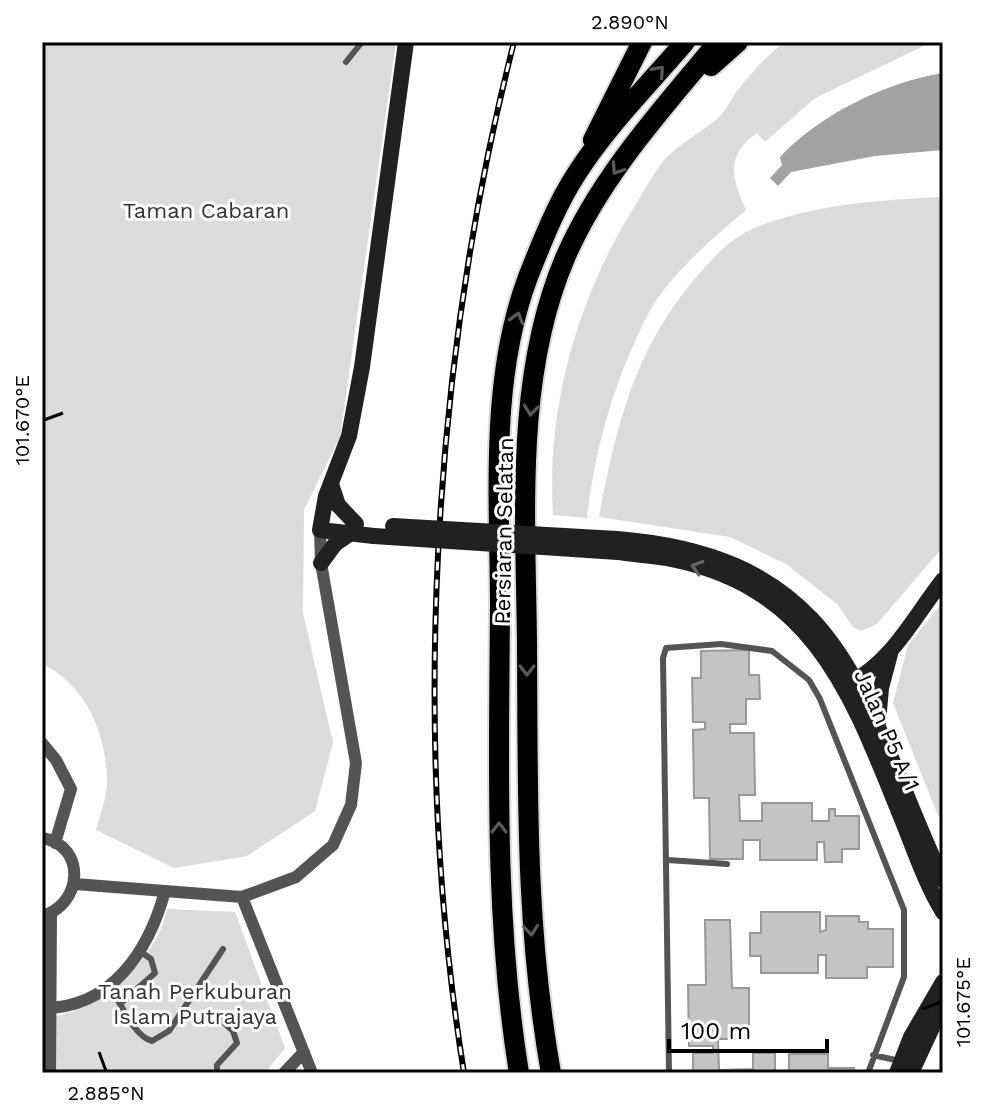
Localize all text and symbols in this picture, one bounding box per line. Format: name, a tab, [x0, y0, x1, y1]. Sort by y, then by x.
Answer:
text: 2.890°N	[591, 10, 669, 34]
one-way arrow	[650, 66, 664, 81]
one-way arrow	[612, 160, 627, 175]
park label: Taman Cabaran	[123, 198, 289, 223]
one-way arrow	[507, 311, 524, 325]
text: 101.670°E	[10, 375, 34, 465]
one-way arrow	[522, 404, 539, 417]
street label: Persiaran Selatan	[490, 437, 518, 625]
one-way arrow	[691, 560, 705, 576]
one-way arrow	[518, 664, 536, 677]
street label: Jalan P5 A/1	[849, 665, 925, 795]
one-way arrow	[490, 821, 508, 834]
one-way arrow	[522, 924, 539, 937]
text: 101.675°E	[951, 957, 975, 1047]
park label: Tanah Perkuburan Islam Putrajaya	[98, 979, 292, 1029]
scale bar	[669, 1003, 827, 1053]
text: 100 m	[681, 1017, 751, 1045]
text: 2.885°N	[67, 1081, 145, 1105]

